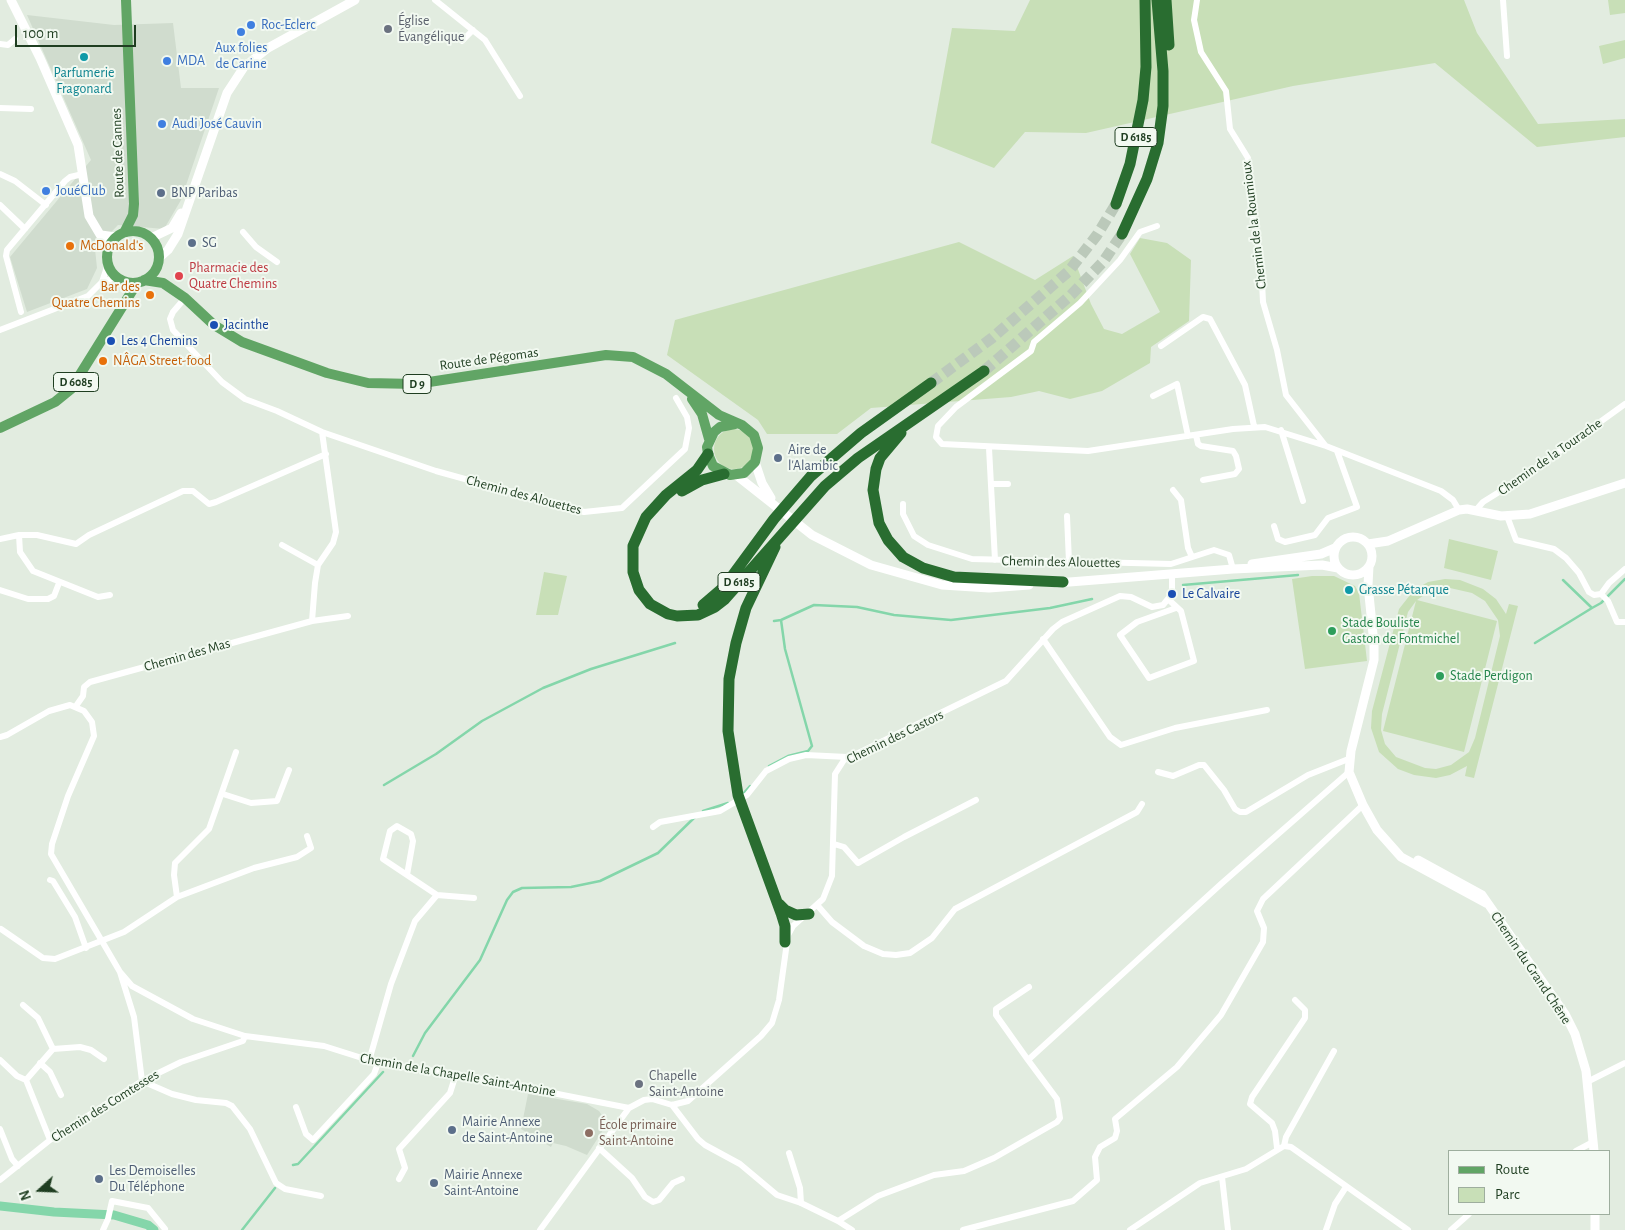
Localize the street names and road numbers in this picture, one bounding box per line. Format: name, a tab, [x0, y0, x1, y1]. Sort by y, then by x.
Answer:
street label: Route de Cannes	[108, 108, 128, 198]
road number: D 6185	[1115, 128, 1157, 146]
street label: Chemin de la Roumioux	[1238, 160, 1270, 290]
street label: Route de Pégomas	[438, 344, 540, 374]
road number: D 6085	[54, 372, 98, 392]
road number: D 9	[403, 374, 431, 394]
street label: Chemin de la Tourache	[1495, 415, 1605, 499]
street label: Chemin des Alouettes	[464, 472, 584, 518]
street label: Chemin des Alouettes	[1002, 553, 1120, 571]
road number: D 6185	[718, 572, 760, 592]
street label: Chemin des Mas	[142, 635, 232, 675]
street label: Chemin des Castors	[844, 706, 946, 768]
street label: Chemin du Grand Chêne	[1487, 909, 1575, 1027]
street label: Chemin de la Chapelle Saint-Antoine	[359, 1050, 557, 1100]
street label: Chemin des Comtesses	[48, 1066, 162, 1146]

